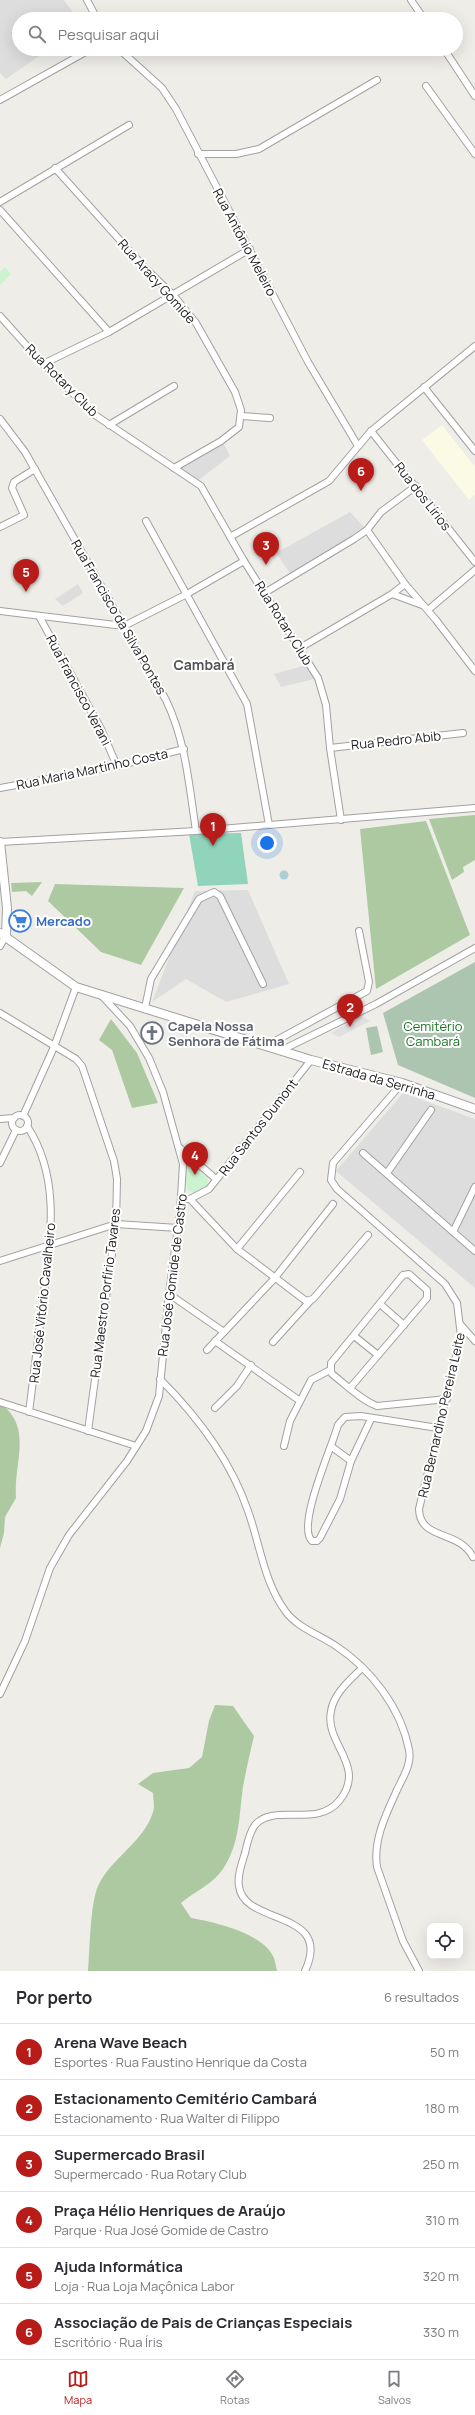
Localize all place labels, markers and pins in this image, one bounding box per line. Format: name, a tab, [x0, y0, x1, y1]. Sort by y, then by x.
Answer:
pin: 6	[348, 458, 374, 491]
pin: 3	[253, 532, 279, 565]
pin: 5	[13, 559, 39, 592]
pin: 1	[200, 813, 226, 846]
supermarket icon: Mercado	[7, 908, 33, 934]
place label: Mercado	[36, 912, 91, 930]
pin: 2	[337, 994, 363, 1027]
place label: Capela Nossa Senhora de Fátima	[168, 1017, 285, 1050]
church icon: Capela Nossa Senhora de Fátima	[139, 1020, 165, 1046]
pin: 4	[182, 1142, 208, 1175]

